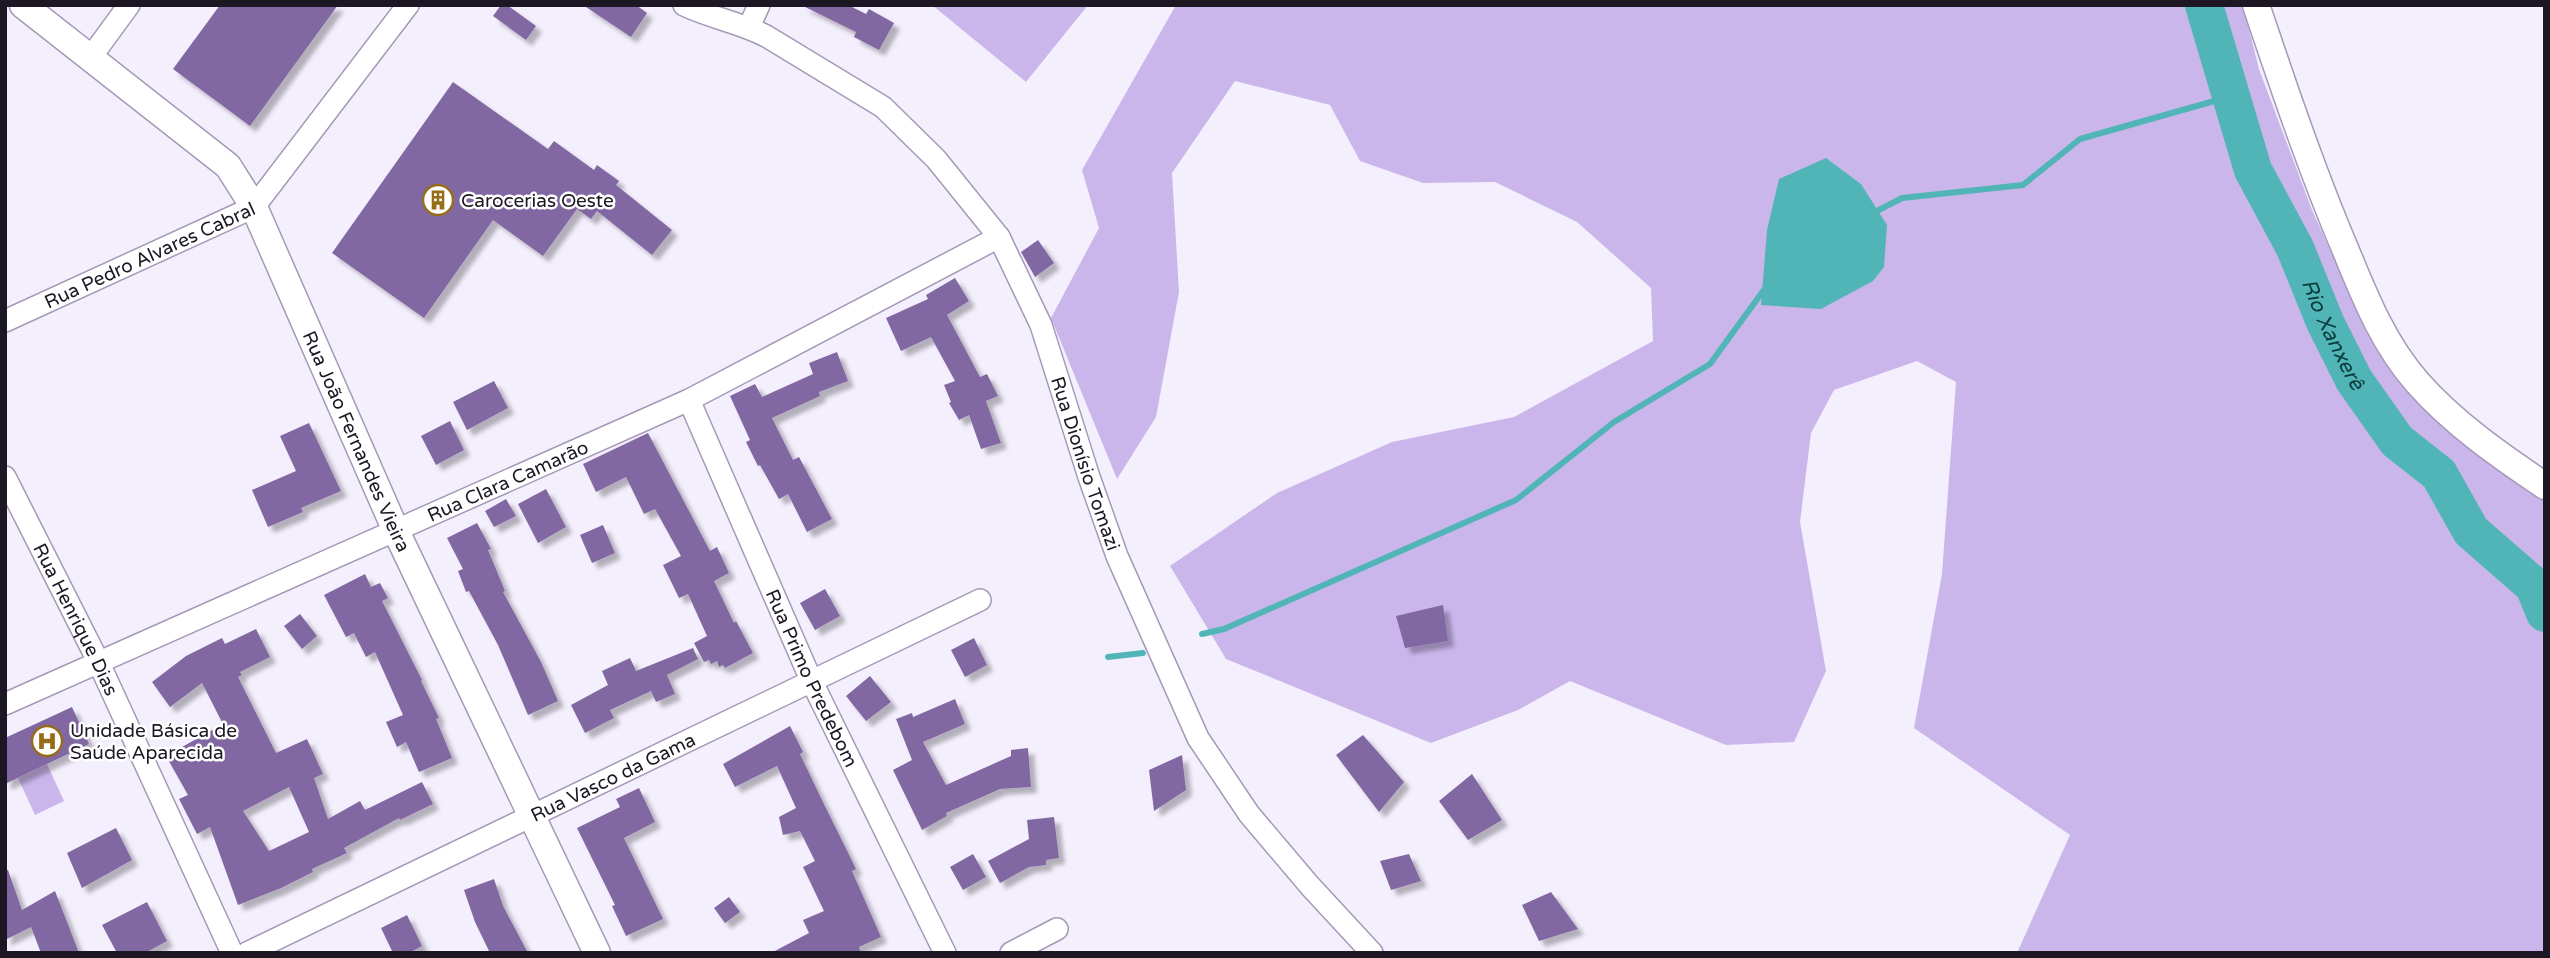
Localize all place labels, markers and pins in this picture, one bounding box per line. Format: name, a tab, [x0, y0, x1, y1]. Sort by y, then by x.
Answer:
building icon: Carocerias Oeste	[421, 183, 455, 217]
place label: Carocerias Oeste	[461, 190, 614, 212]
place label: Unidade Básica de Saúde Aparecida	[70, 720, 237, 764]
hospital icon: Unidade Básica de Saúde Aparecida	[30, 724, 64, 758]

